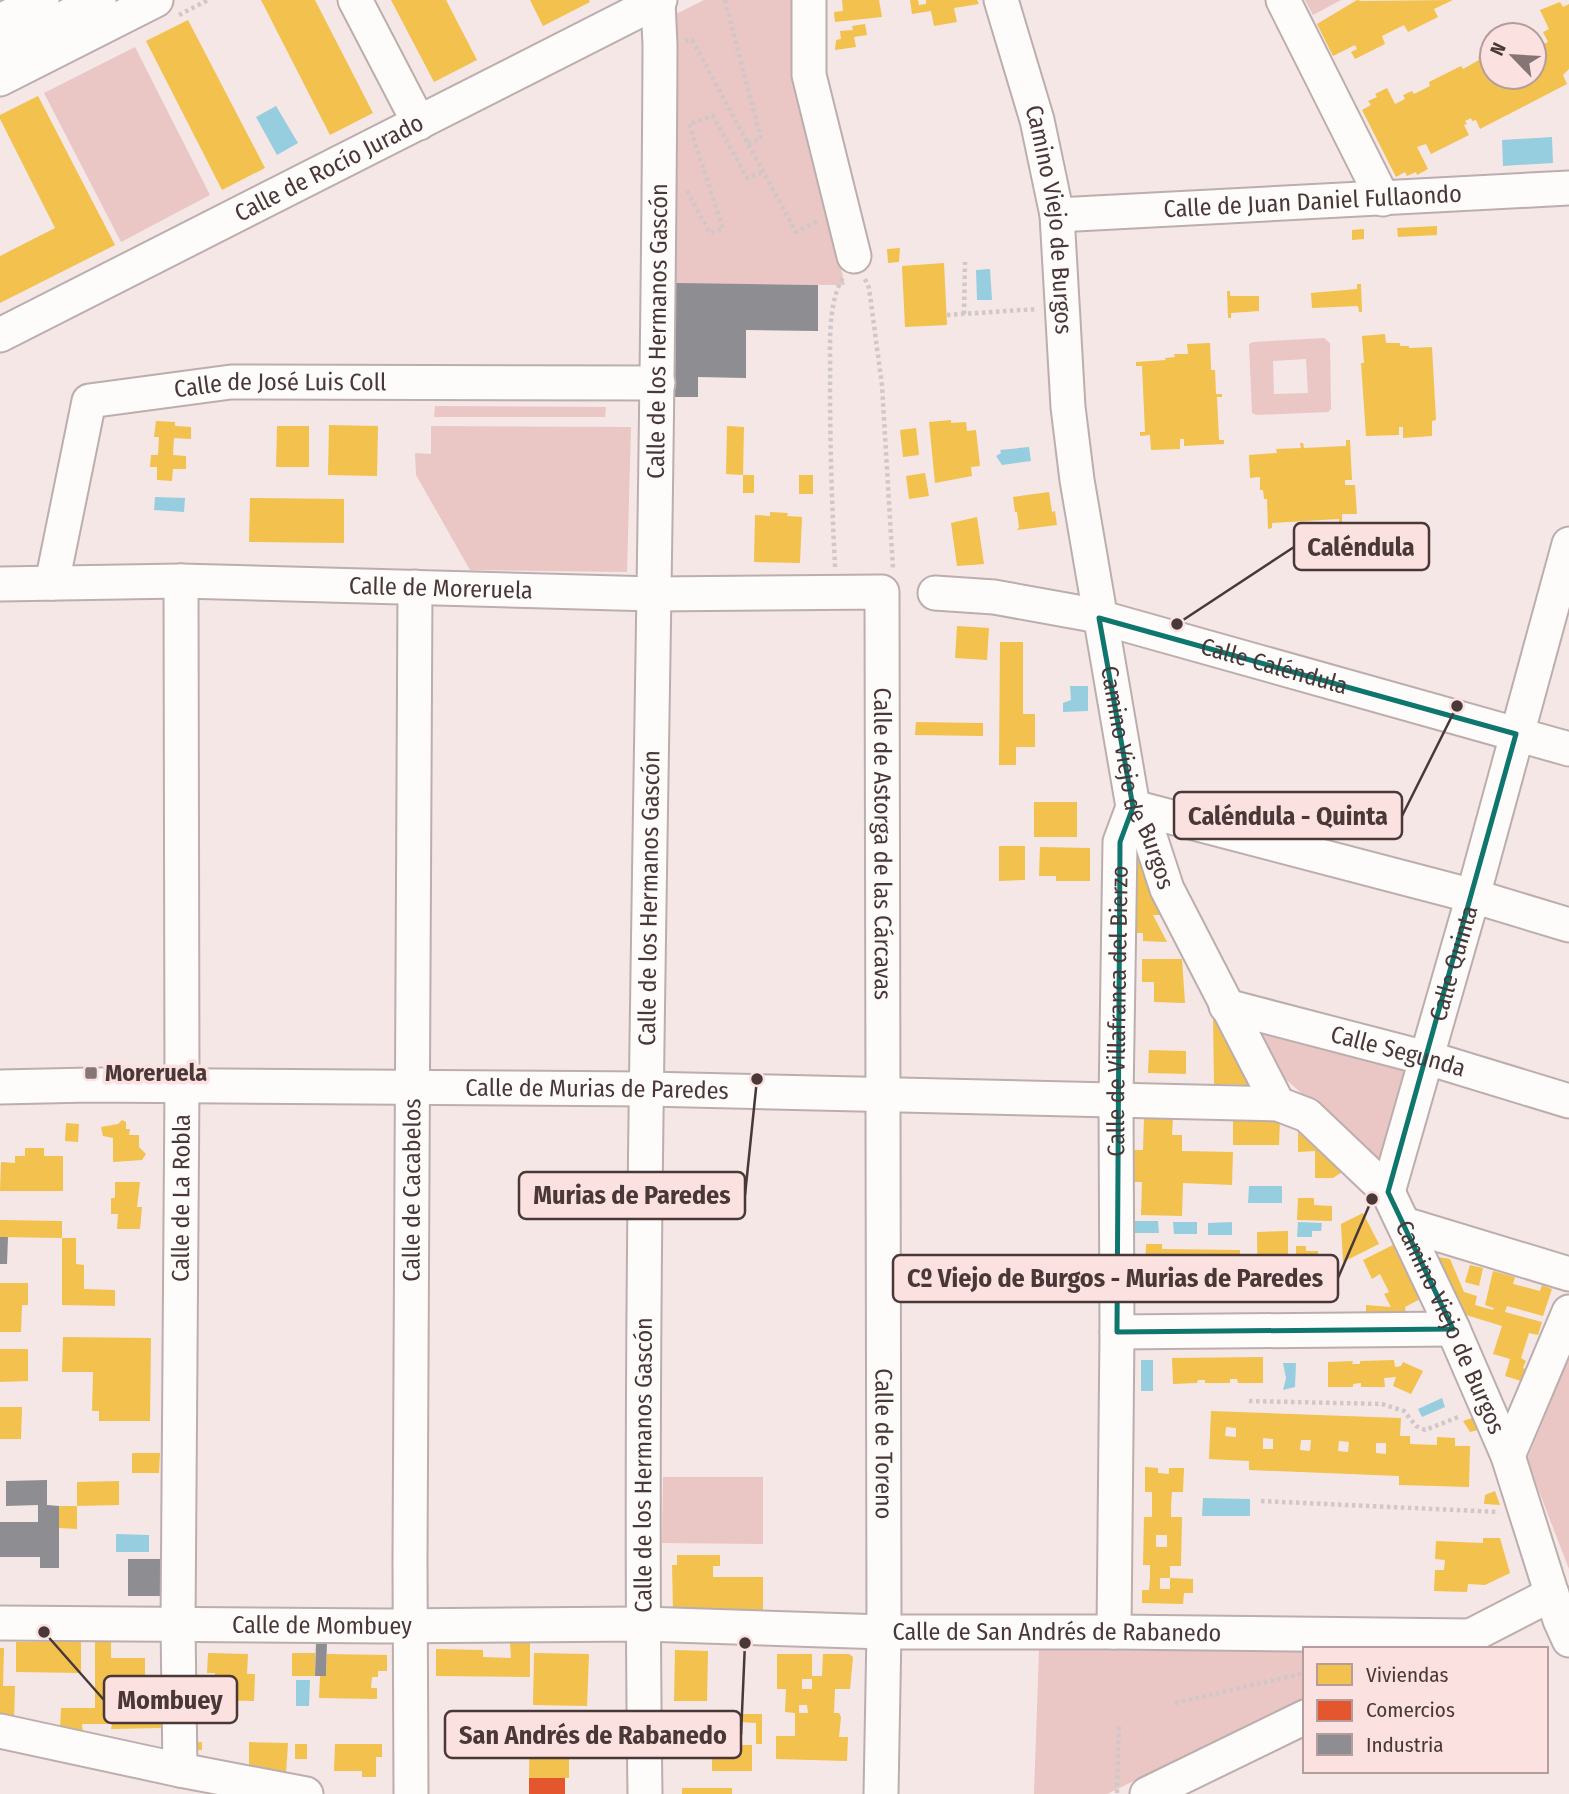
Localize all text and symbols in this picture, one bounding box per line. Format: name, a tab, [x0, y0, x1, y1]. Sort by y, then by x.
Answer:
north arrow	[1478, 21, 1548, 91]
text: N	[1485, 39, 1511, 59]
street label: Camino Viejo de Burgos	[1019, 102, 1078, 335]
street label: Calle de Rocío Jurado	[230, 108, 428, 228]
street label: Calle de Juan Daniel Fullaondo	[1163, 180, 1462, 223]
street label: Calle de los Hermanos Gascón	[642, 183, 673, 479]
street label: Calle de José Luis Coll	[172, 368, 386, 403]
callout: Caléndula	[1294, 523, 1429, 570]
text: Caléndula	[1307, 532, 1415, 563]
street label: Calle de Moreruela	[349, 572, 533, 605]
street label: Calle Caléndula	[1198, 632, 1351, 700]
street label: Camino Viejo de Burgos	[1095, 664, 1180, 893]
street label: Calle de Astorga de las Cárcavas	[868, 688, 897, 1000]
street label: Calle de los Hermanos Gascón	[633, 750, 665, 1046]
callout: Caléndula - Quinta	[1174, 792, 1402, 839]
text: Caléndula - Quinta	[1188, 801, 1388, 832]
street label: Calle de Villafranca del Bierzo	[1102, 865, 1134, 1157]
street label: Calle Quinta	[1424, 902, 1484, 1024]
street label: Calle Segunda	[1328, 1020, 1469, 1083]
place label: Moreruela	[105, 1059, 207, 1087]
marker: Moreruela	[83, 1065, 99, 1081]
street label: Calle de Murias de Paredes	[465, 1074, 729, 1105]
street label: Calle de Cacabelos	[397, 1098, 426, 1282]
street label: Calle de La Robla	[167, 1114, 196, 1282]
callout: Murias de Paredes	[519, 1172, 745, 1219]
text: Murias de Paredes	[533, 1180, 731, 1211]
street label: Camino Viejo de Burgos	[1390, 1216, 1511, 1438]
callout: Cº Viejo de Burgos - Murias de Paredes	[893, 1255, 1338, 1302]
text: Cº Viejo de Burgos - Murias de Paredes	[907, 1263, 1323, 1294]
street label: Calle de los Hermanos Gascón	[629, 1317, 658, 1613]
street label: Calle de Toreno	[869, 1368, 898, 1519]
street label: Calle de Mombuey	[232, 1611, 412, 1640]
street label: Calle de San Andrés de Rabanedo	[892, 1618, 1221, 1647]
legend	[1303, 1647, 1548, 1773]
text: Viviendas	[1366, 1662, 1448, 1688]
callout: Mombuey	[104, 1676, 237, 1723]
text: Mombuey	[117, 1685, 223, 1716]
text: Comercios	[1366, 1697, 1455, 1723]
callout: San Andrés de Rabanedo	[445, 1711, 741, 1758]
text: San Andrés de Rabanedo	[459, 1720, 727, 1751]
text: Industria	[1366, 1732, 1444, 1758]

